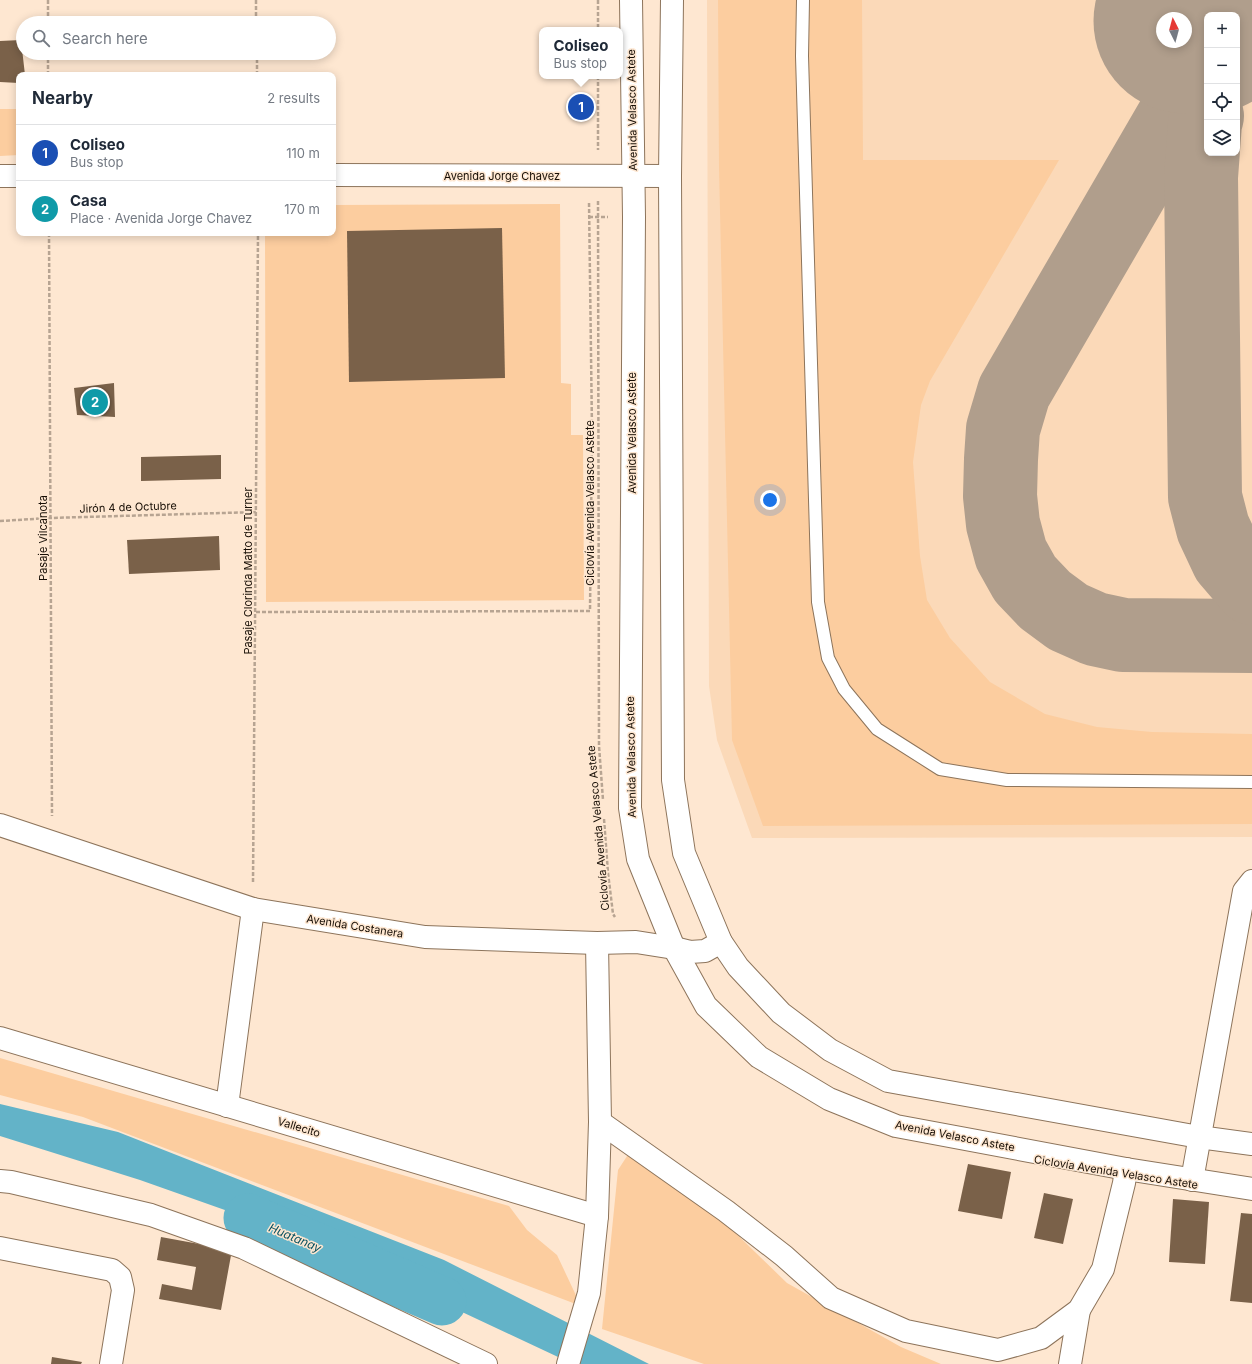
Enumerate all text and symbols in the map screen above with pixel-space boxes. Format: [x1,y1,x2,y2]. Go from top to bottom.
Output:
north arrow [1156,12,1192,48]
map controls [1204,12,1240,156]
button: + [1204,12,1240,48]
search box [16,16,336,60]
icon: search [30,27,52,49]
popup [539,27,623,79]
text: Search here [62,29,148,48]
text: Coliseo [554,36,608,55]
button: − [1204,48,1240,84]
street label: Avenida Velasco Astete [624,49,640,171]
text: Bus stop [554,55,607,71]
button: locate [1204,84,1240,120]
text: Nearby [32,88,93,108]
text: 2 results [267,90,320,106]
pin: 1 [568,92,594,122]
button: layers [1204,120,1240,156]
text: Coliseo [70,135,125,154]
text: 1 [42,145,48,161]
text: 110 m [286,145,320,161]
text: Bus stop [70,154,123,170]
street label: Avenida Jorge Chavez [444,169,560,183]
text: Casa [70,191,107,210]
text: 2 [41,201,49,217]
text: 170 m [284,201,320,217]
text: Place · Avenida Jorge Chavez [70,210,252,226]
street label: Avenida Velasco Astete [625,372,639,494]
pin: 2 [82,387,108,417]
street label: Ciclovía Avenida Velasco Astete [583,420,597,586]
street label: Pasaje Clorinda Matto de Turner [241,487,255,655]
your location [760,490,780,510]
street label: Pasaje Vilcanota [36,495,50,581]
street label: Jirón 4 de Octubre [79,498,177,516]
street label: Avenida Velasco Astete [623,696,639,818]
street label: Ciclovía Avenida Velasco Astete [584,745,612,911]
street label: Avenida Costanera [306,911,404,941]
street label: Vallecito [276,1114,322,1140]
street label: Avenida Velasco Astete [894,1118,1016,1154]
street label: Ciclovía Avenida Velasco Astete [1033,1152,1199,1192]
water label: Huatanay [267,1220,324,1255]

